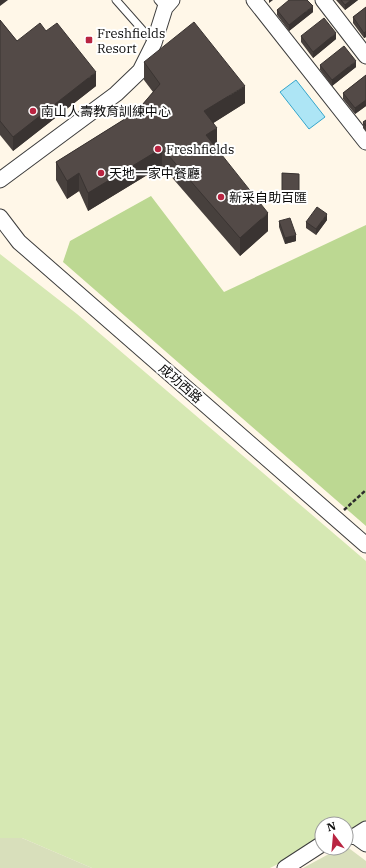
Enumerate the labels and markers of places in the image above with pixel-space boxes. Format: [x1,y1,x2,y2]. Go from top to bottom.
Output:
place label: Freshfields Resort [97,25,165,57]
marker: Freshfields Resort [84,35,94,45]
place label: 南山人壽教育訓練中心 [41,103,171,120]
marker: 南山人壽教育訓練中心 [28,106,38,116]
place label: Freshfields [166,141,234,158]
marker: Freshfields [153,144,163,154]
place label: 天地一家中餐廳 [109,165,200,182]
marker: 天地一家中餐廳 [96,168,106,178]
place label: 新采自助百匯 [229,189,307,206]
marker: 新采自助百匯 [216,192,226,202]

